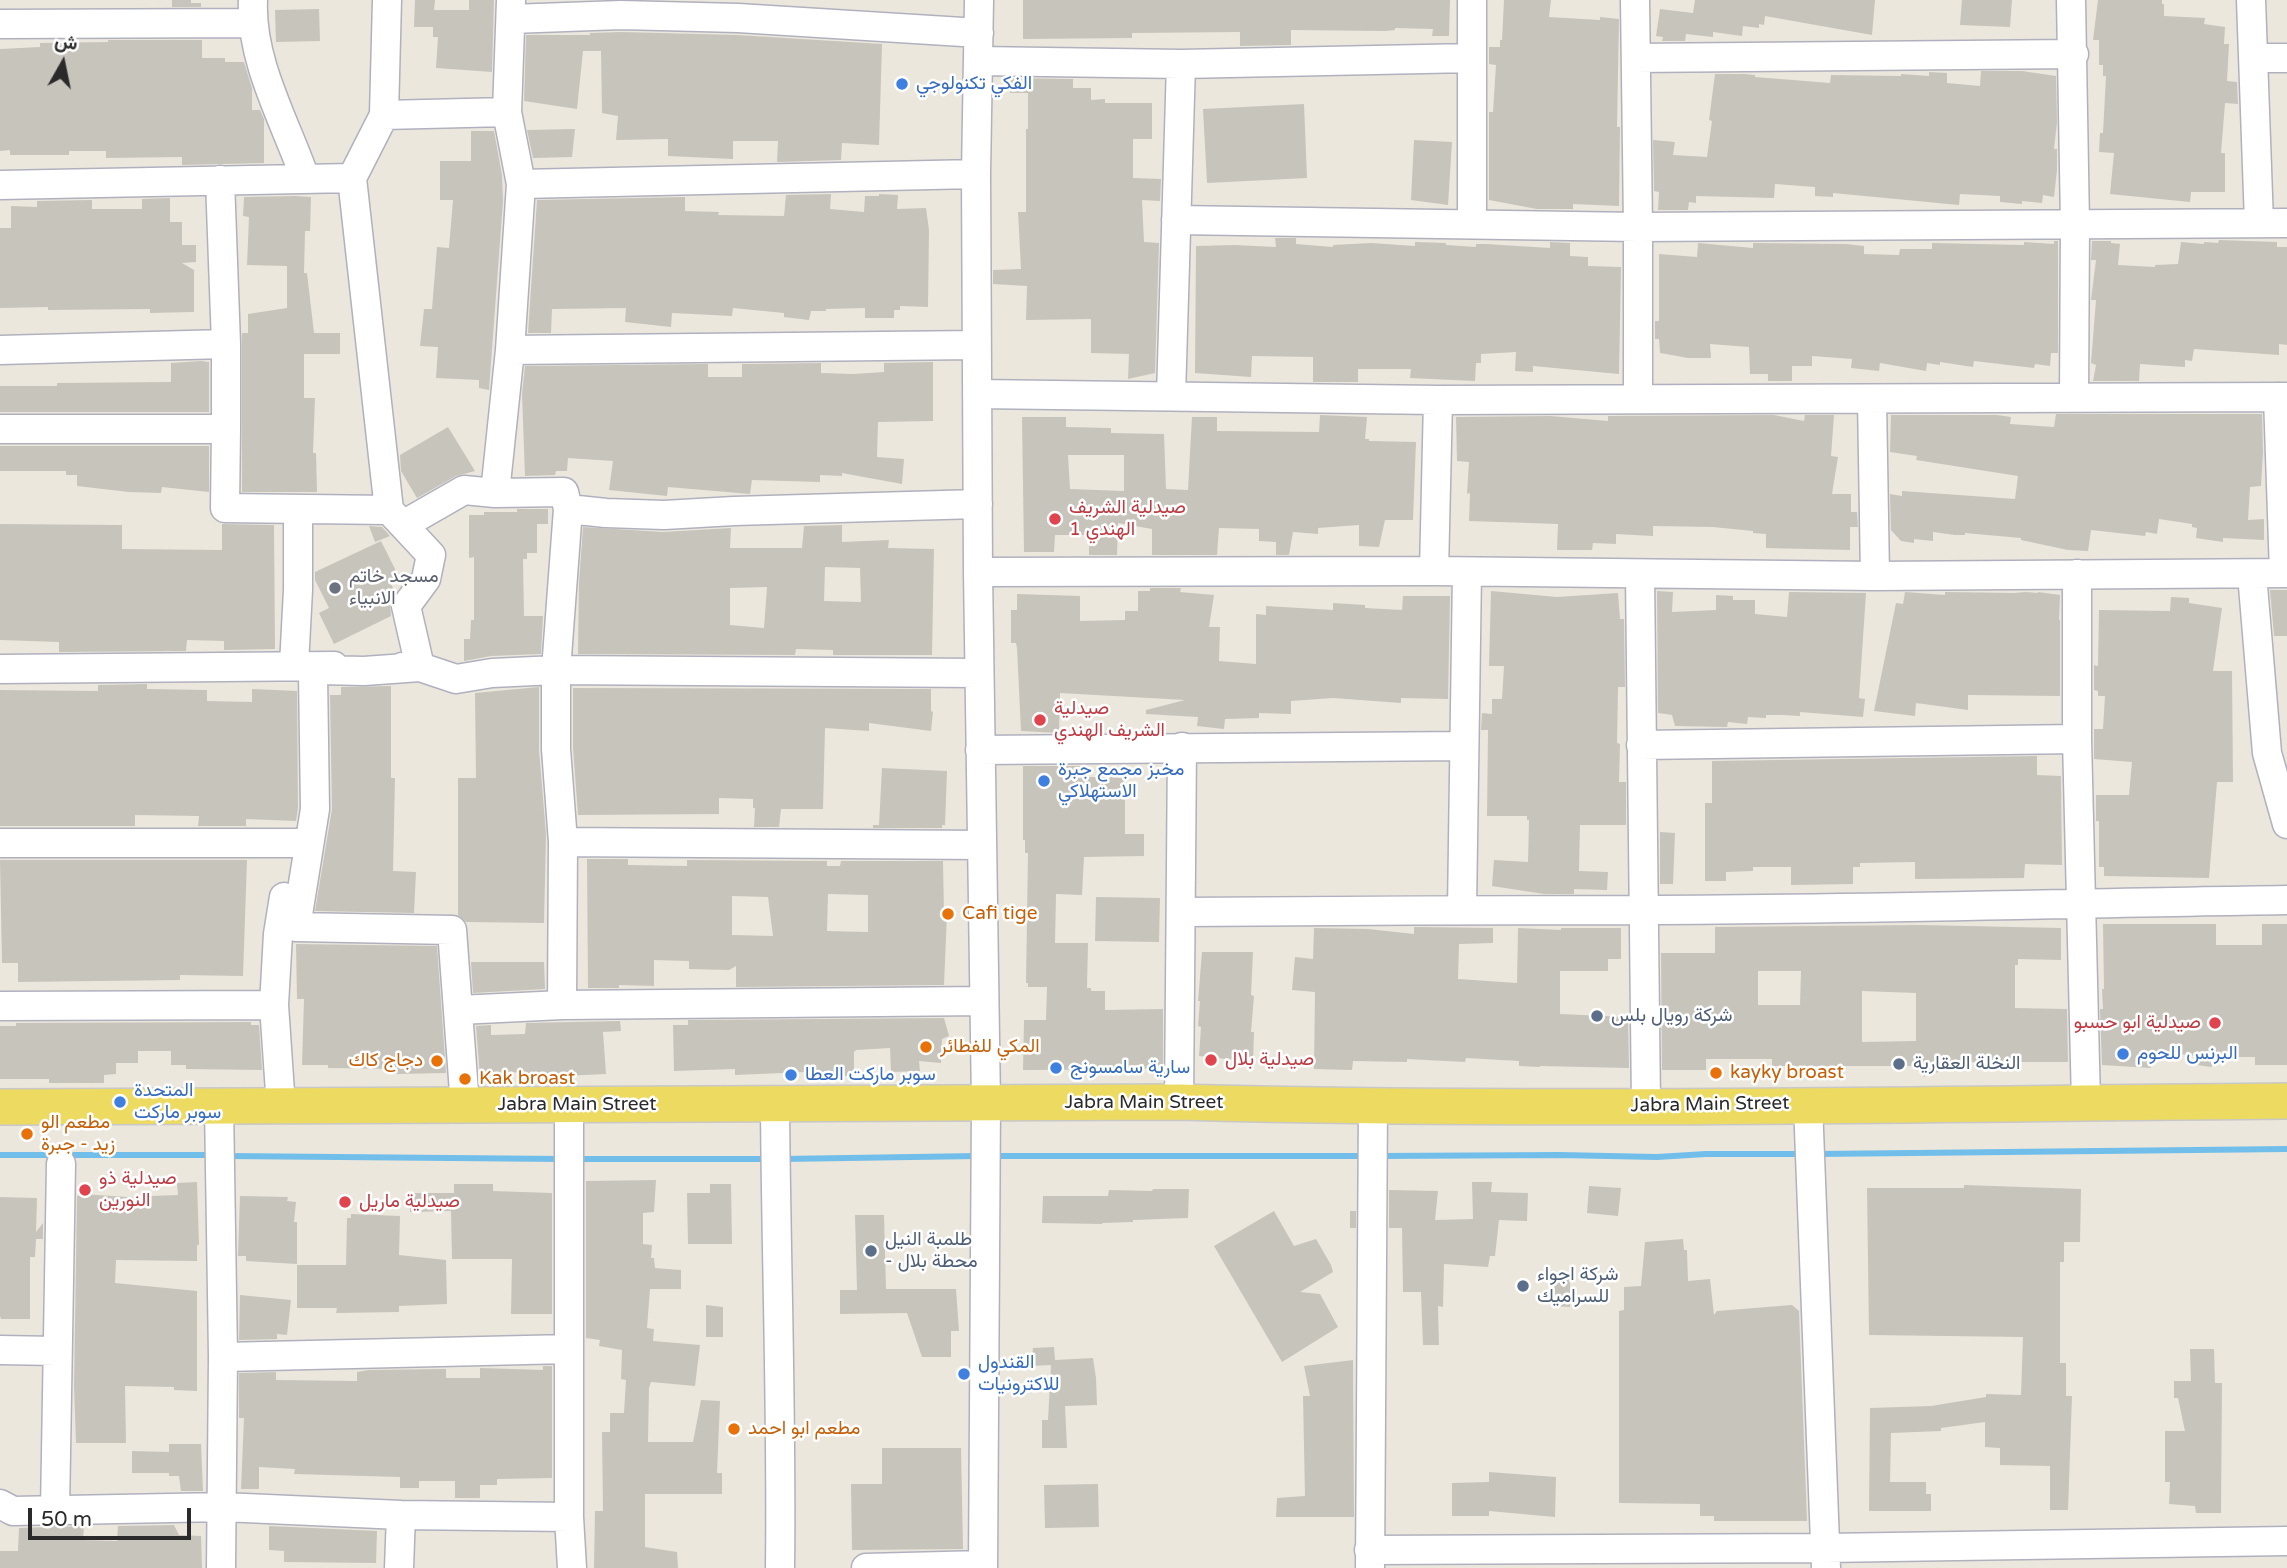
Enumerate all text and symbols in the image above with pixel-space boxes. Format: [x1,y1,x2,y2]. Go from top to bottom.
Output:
north arrow [28,28,98,98]
text: ش [53,30,79,55]
place label: الفكي تكنولوجي [916,73,1032,95]
marker: الفكي تكنولوجي [894,76,910,92]
place label: صيدلية الشريف الهندي 1 [1069,497,1186,541]
marker: صيدلية الشريف الهندي 1 [1047,511,1063,527]
place label: مسجد خاتم الانبياء [349,566,439,610]
marker: مسجد خاتم الانبياء [327,580,343,596]
place label: صيدلية الشريف الهندي [1054,698,1165,742]
marker: صيدلية الشريف الهندي [1032,712,1048,728]
place label: مخبز مجمع جبرة الاستهلاكي [1058,759,1184,803]
marker: مخبز مجمع جبرة الاستهلاكي [1036,773,1052,789]
place label: Cafi tige [962,903,1037,925]
marker: Cafi tige [940,906,956,922]
place label: شركة رويال بلس [1611,1005,1733,1027]
marker: شركة رويال بلس [1589,1008,1605,1024]
place label: صيدلية ابو حسبو [2074,1012,2201,1034]
marker: صيدلية ابو حسبو [2207,1015,2223,1031]
place label: المكي للفطائر [940,1036,1040,1058]
marker: المكي للفطائر [918,1039,934,1055]
place label: البرنس للحوم [2137,1043,2238,1065]
marker: البرنس للحوم [2115,1046,2131,1062]
place label: صيدلية بلال [1225,1049,1314,1071]
place label: دجاج كاك [348,1050,423,1072]
marker: صيدلية بلال [1203,1052,1219,1068]
marker: دجاج كاك [429,1053,445,1069]
place label: النخلة العقارية [1913,1053,2021,1075]
marker: النخلة العقارية [1891,1056,1907,1072]
place label: سارية سامسونج [1070,1057,1190,1079]
marker: سارية سامسونج [1048,1060,1064,1076]
place label: kayky broast [1730,1062,1844,1084]
place label: سوبر ماركت العطا [805,1064,936,1086]
marker: kayky broast [1708,1065,1724,1081]
marker: سوبر ماركت العطا [783,1067,799,1083]
place label: Kak broast [479,1068,575,1090]
marker: Kak broast [457,1071,473,1087]
place label: المتحدة سوبر ماركت [134,1080,221,1124]
street label: Jabra Main Street [1065,1092,1223,1114]
street label: Jabra Main Street [1630,1092,1790,1118]
marker: المتحدة سوبر ماركت [112,1094,128,1110]
street label: Jabra Main Street [498,1094,656,1116]
place label: مطعم الو زيد - جبرة [41,1112,115,1156]
marker: مطعم الو زيد - جبرة [19,1126,35,1142]
place label: صيدلية ذو النورين [99,1168,177,1212]
marker: صيدلية ذو النورين [77,1182,93,1198]
place label: صيدلية ماريل [359,1191,460,1213]
marker: صيدلية ماريل [337,1194,353,1210]
place label: طلمبة النيل - محطة بلال [885,1229,978,1273]
marker: طلمبة النيل - محطة بلال [863,1243,879,1259]
place label: شركة اجواء للسراميك [1537,1264,1618,1308]
marker: شركة اجواء للسراميك [1515,1278,1531,1294]
place label: القندول للاكترونيات [978,1352,1060,1396]
marker: القندول للاكترونيات [956,1366,972,1382]
place label: مطعم ابو احمد [748,1418,860,1440]
marker: مطعم ابو احمد [726,1421,742,1437]
scale bar [32,1494,194,1538]
text: 50 m [41,1507,92,1532]

